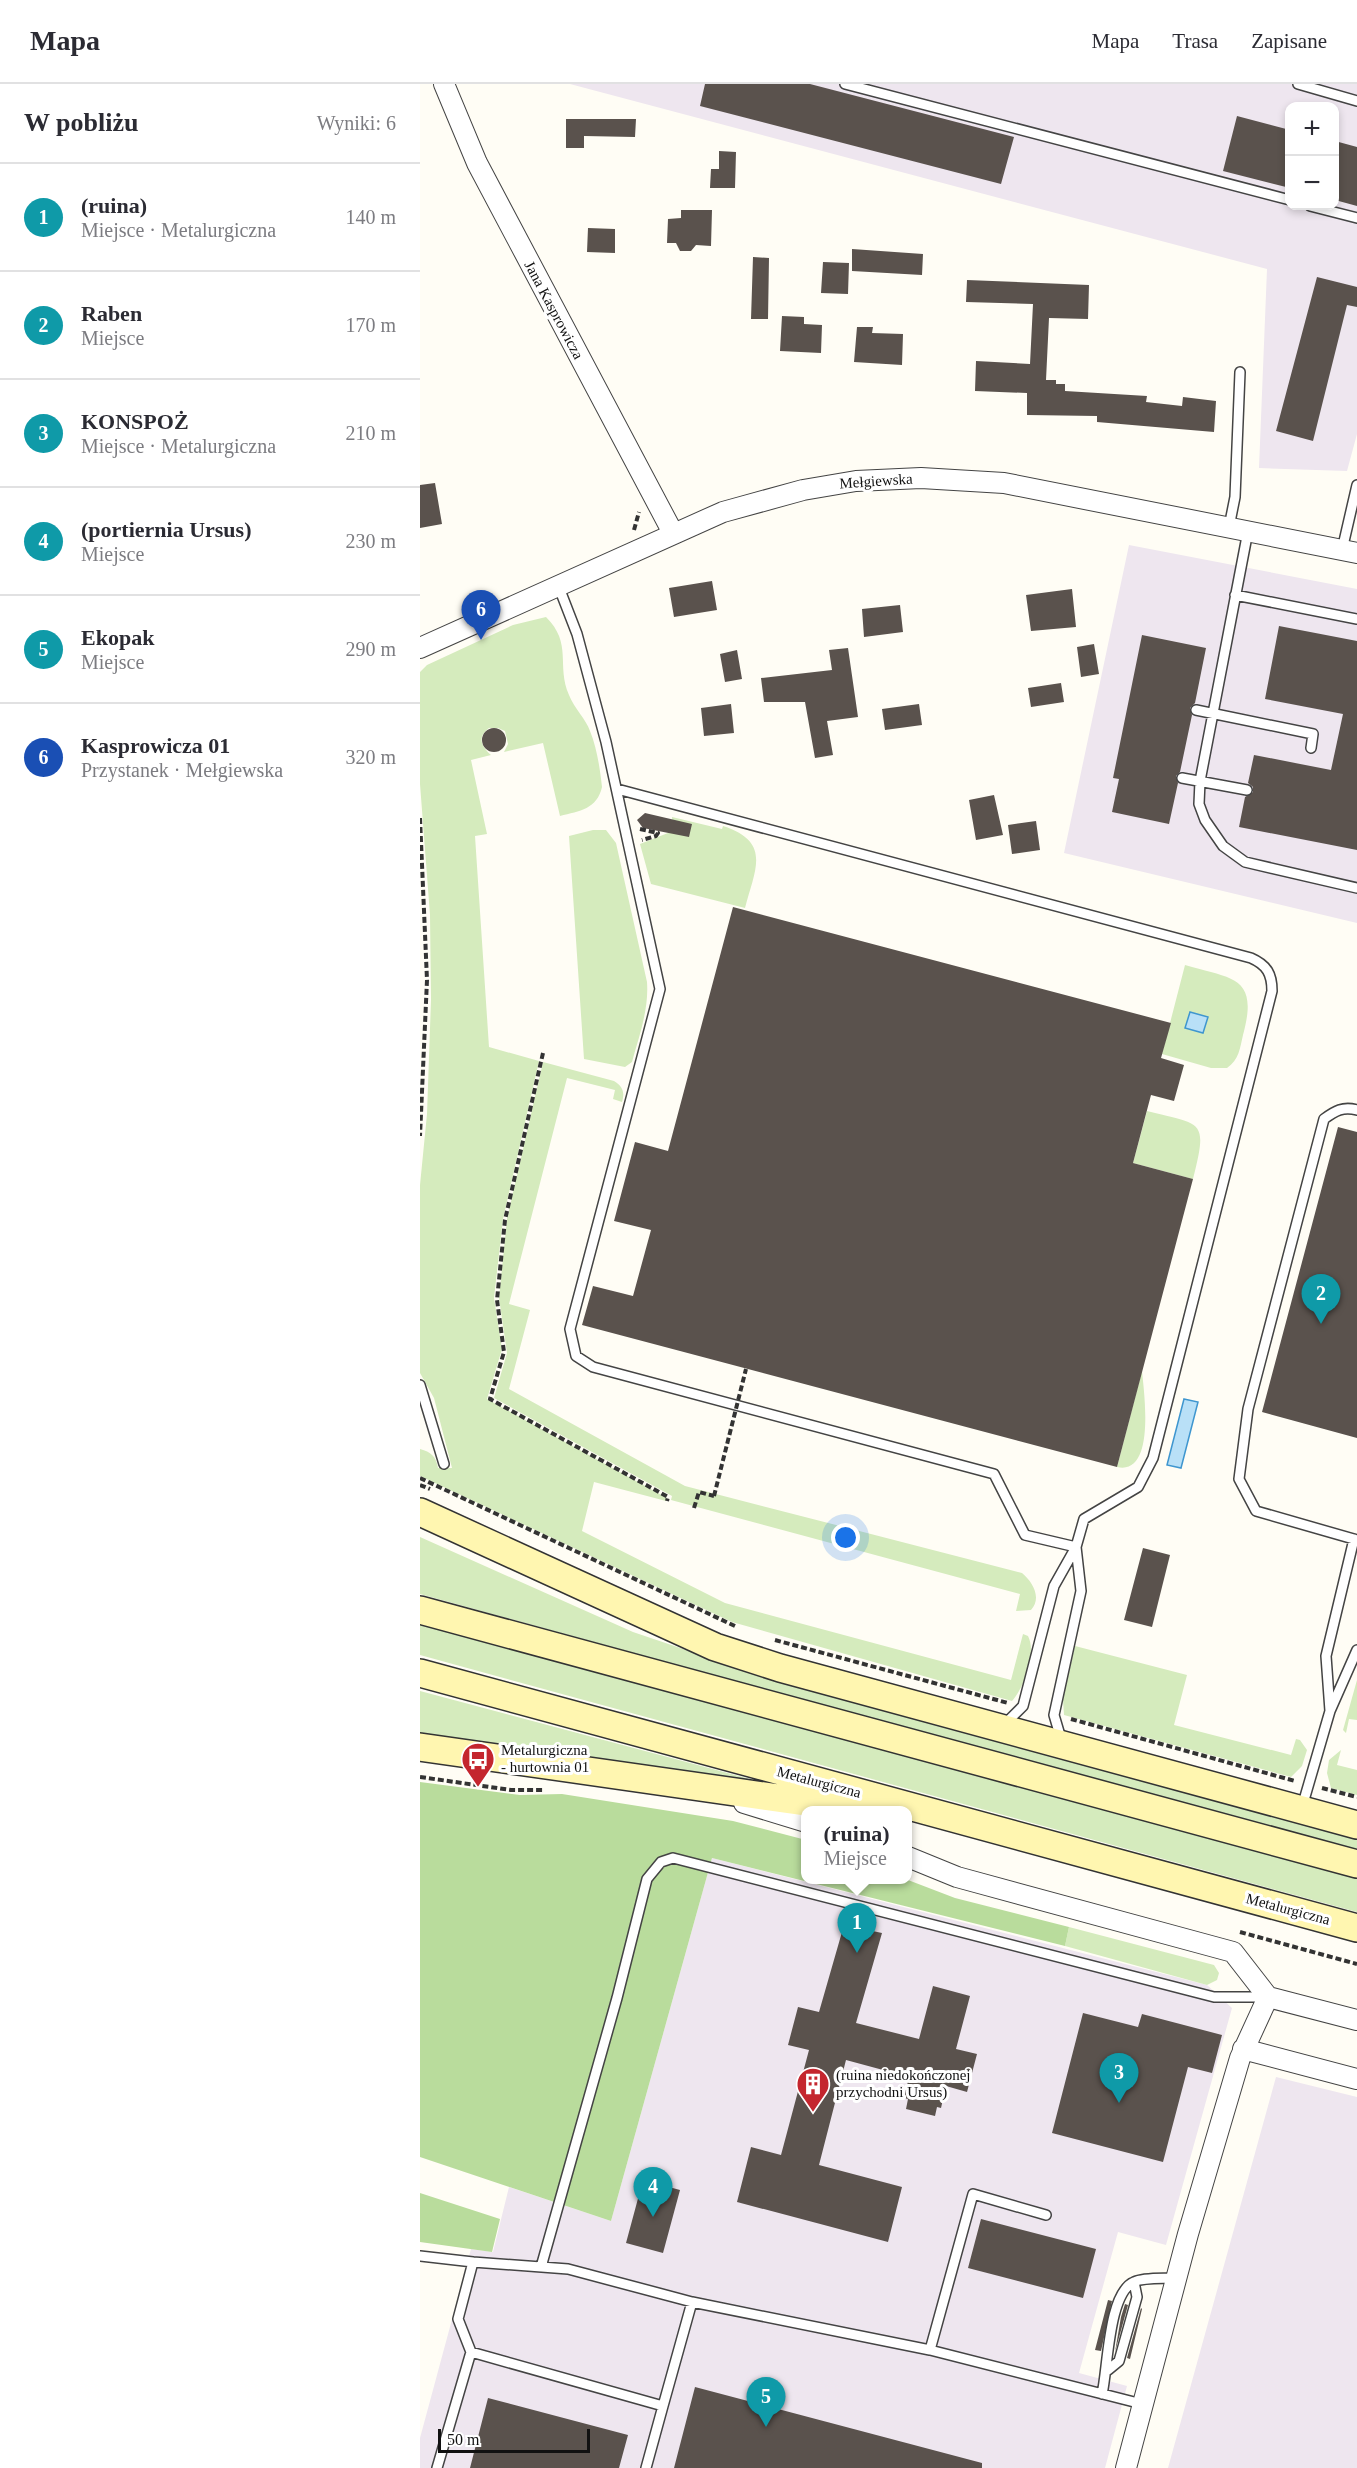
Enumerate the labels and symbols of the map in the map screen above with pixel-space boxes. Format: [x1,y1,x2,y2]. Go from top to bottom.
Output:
street label: Jana Kasprowicza [521,258,587,362]
street label: Mełgiewska [839,470,913,492]
pin: 6 [462,590,500,640]
pin: 2 [1302,1274,1340,1324]
your location [831,1523,860,1552]
bus stop icon: Metalurgiczna - hurtownia 01 [460,1741,496,1788]
place label: Metalurgiczna - hurtownia 01 [501,1742,589,1775]
street label: Metalurgiczna [775,1763,863,1801]
street label: Metalurgiczna [1244,1890,1332,1928]
pin: 1 [838,1904,876,1953]
pin: 3 [1100,2054,1138,2103]
building icon: (ruina niedokończonej przychodni Ursus) [795,2066,831,2113]
place label: (ruina niedokończonej przychodni Ursus) [836,2067,971,2101]
pin: 4 [634,2168,672,2217]
pin: 5 [746,2378,786,2427]
scale bar [438,2426,590,2454]

